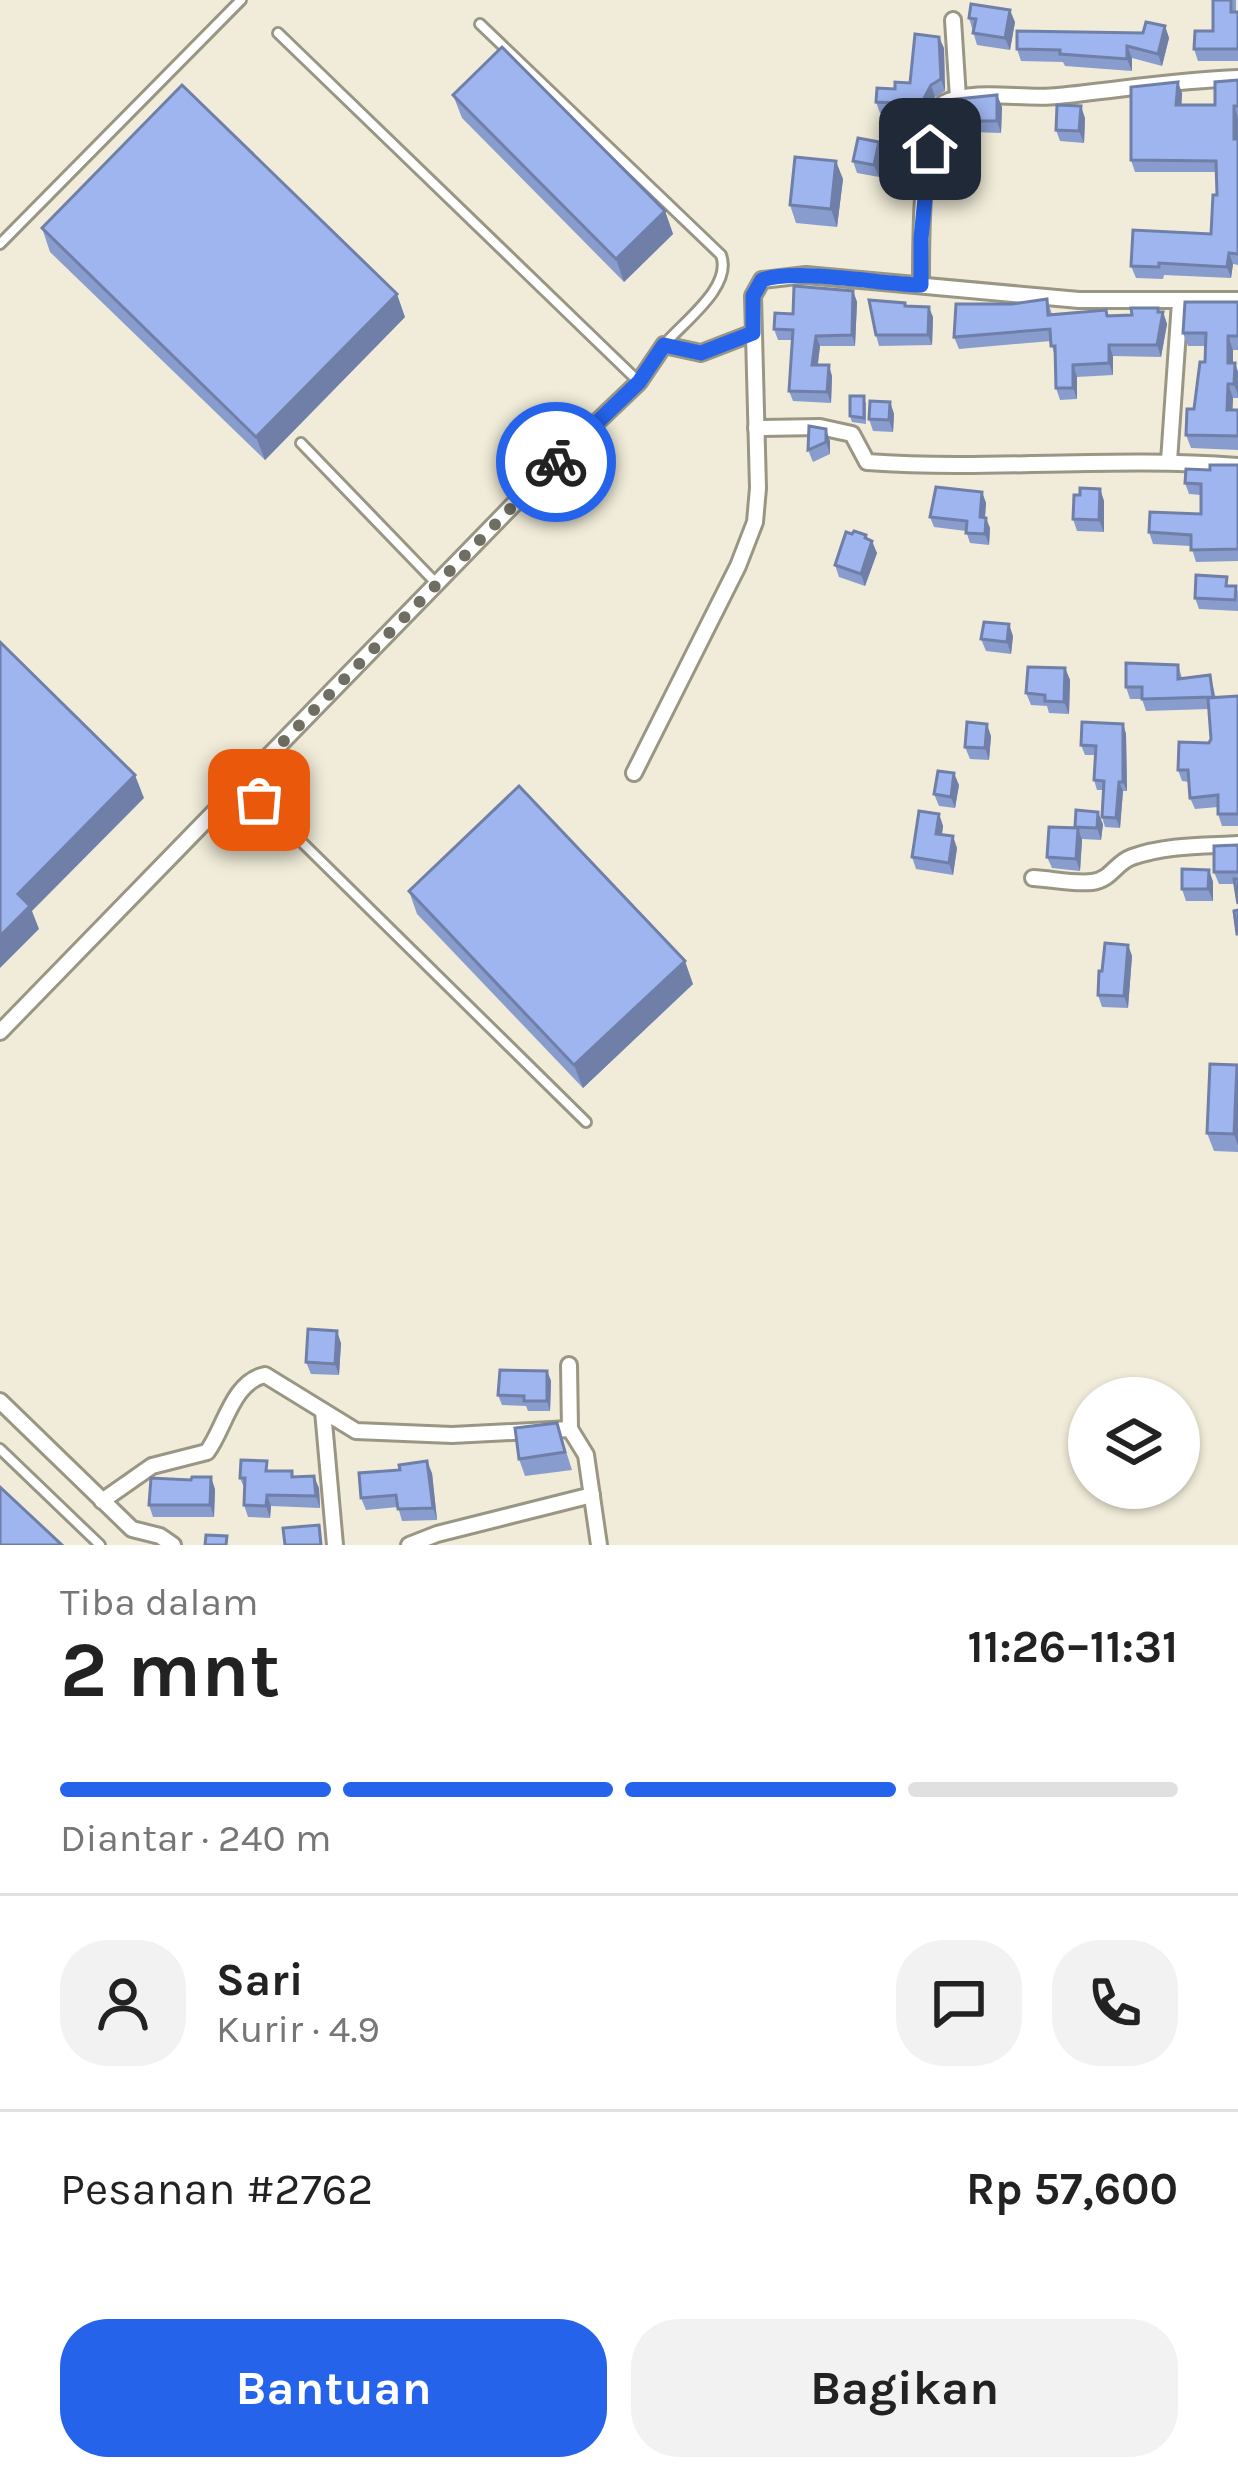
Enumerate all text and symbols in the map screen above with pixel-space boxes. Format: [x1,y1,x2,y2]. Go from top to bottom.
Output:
pin [879,98,981,200]
icon: home [897,116,963,182]
courier [496,402,616,522]
icon: bike [523,429,589,495]
pin [208,749,310,851]
icon: bag [226,767,292,833]
map controls [1068,1377,1200,1509]
button: layers [1068,1377,1200,1509]
text: Tiba dalam [60,1579,258,1625]
text: 11:26–11:31 [967,1621,1178,1673]
text: 2 mnt [60,1624,280,1716]
text: Diantar · 240 m [60,1815,331,1861]
button: person [60,1940,186,2066]
button: chat [896,1940,1022,2066]
button: phone [1052,1940,1178,2066]
text: Sari [216,1954,303,2006]
text: Kurir · 4.9 [216,2006,380,2052]
text: Pesanan #2762 [60,2163,373,2215]
text: Rp 57,600 [966,2163,1178,2215]
button: Bantuan [60,2319,607,2457]
button: Bagikan [631,2319,1178,2457]

